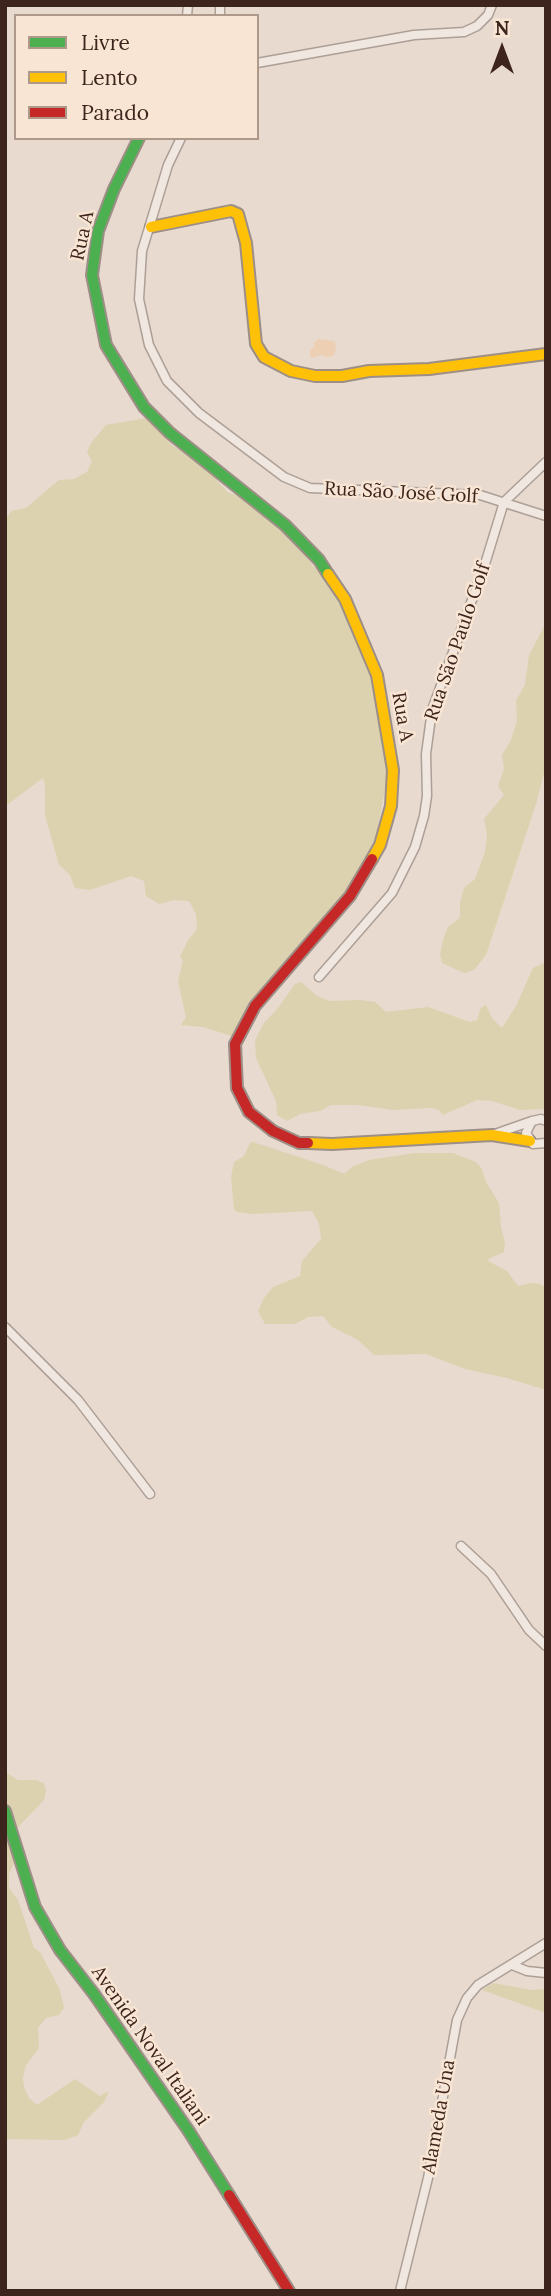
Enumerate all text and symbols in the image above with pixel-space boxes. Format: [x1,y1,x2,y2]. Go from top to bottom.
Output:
legend [14,14,259,140]
north arrow [467,14,537,84]
text: N [495,16,509,40]
text: Livre [81,29,130,56]
text: Lento [81,64,138,91]
text: Parado [81,99,149,126]
street label: Rua A [67,209,99,263]
street label: Rua São José Golf [323,478,479,508]
street label: Rua São Paulo Golf [420,560,496,724]
street label: Rua A [386,690,418,744]
street label: Avenida Noval Italiani [86,1962,214,2130]
street label: Alameda Una [418,2058,460,2176]

